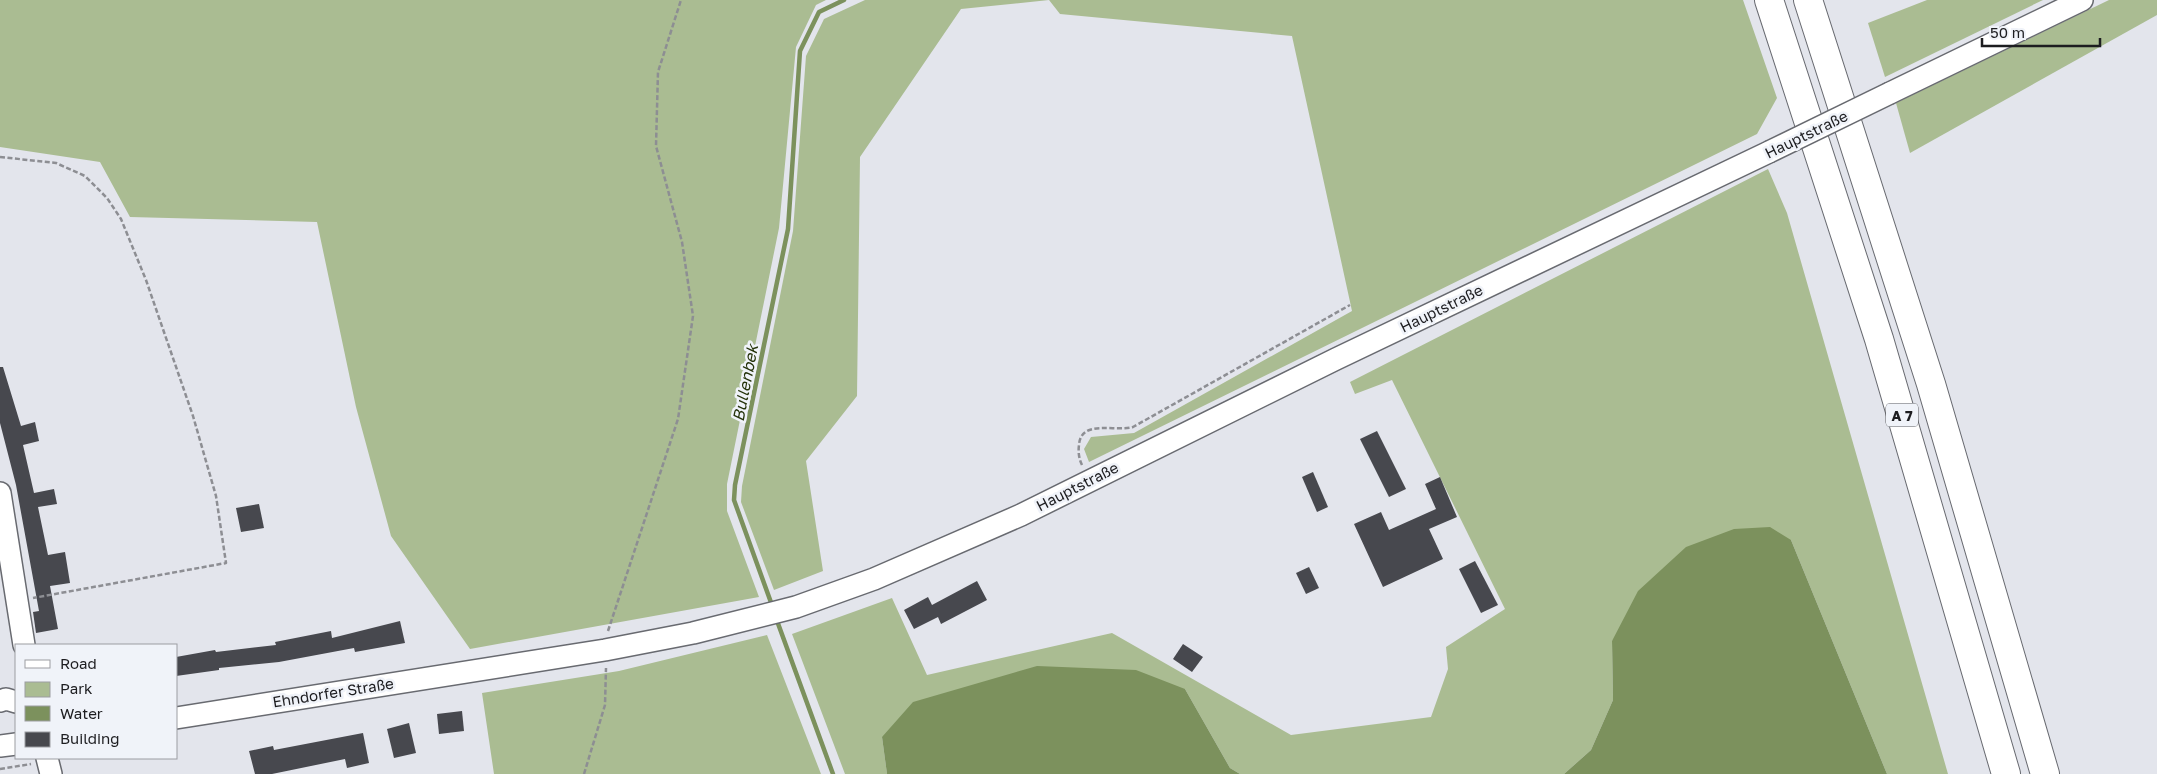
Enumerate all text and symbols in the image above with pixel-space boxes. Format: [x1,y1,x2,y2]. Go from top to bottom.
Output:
scale bar [1982,15,2100,47]
text: 50 m [1990,23,2025,41]
street label: Hauptstraße [1762,106,1851,162]
street label: Hauptstraße [1397,280,1486,336]
water label: Bullenbek [728,341,763,423]
road number: A 7 [1886,404,1918,426]
street label: Hauptstraße [1033,457,1121,514]
legend [15,644,178,759]
text: Road [60,654,97,672]
street label: Ehndorfer Straße [271,673,395,710]
text: Park [60,679,93,697]
text: Water [60,704,103,722]
text: Building [60,729,120,747]

